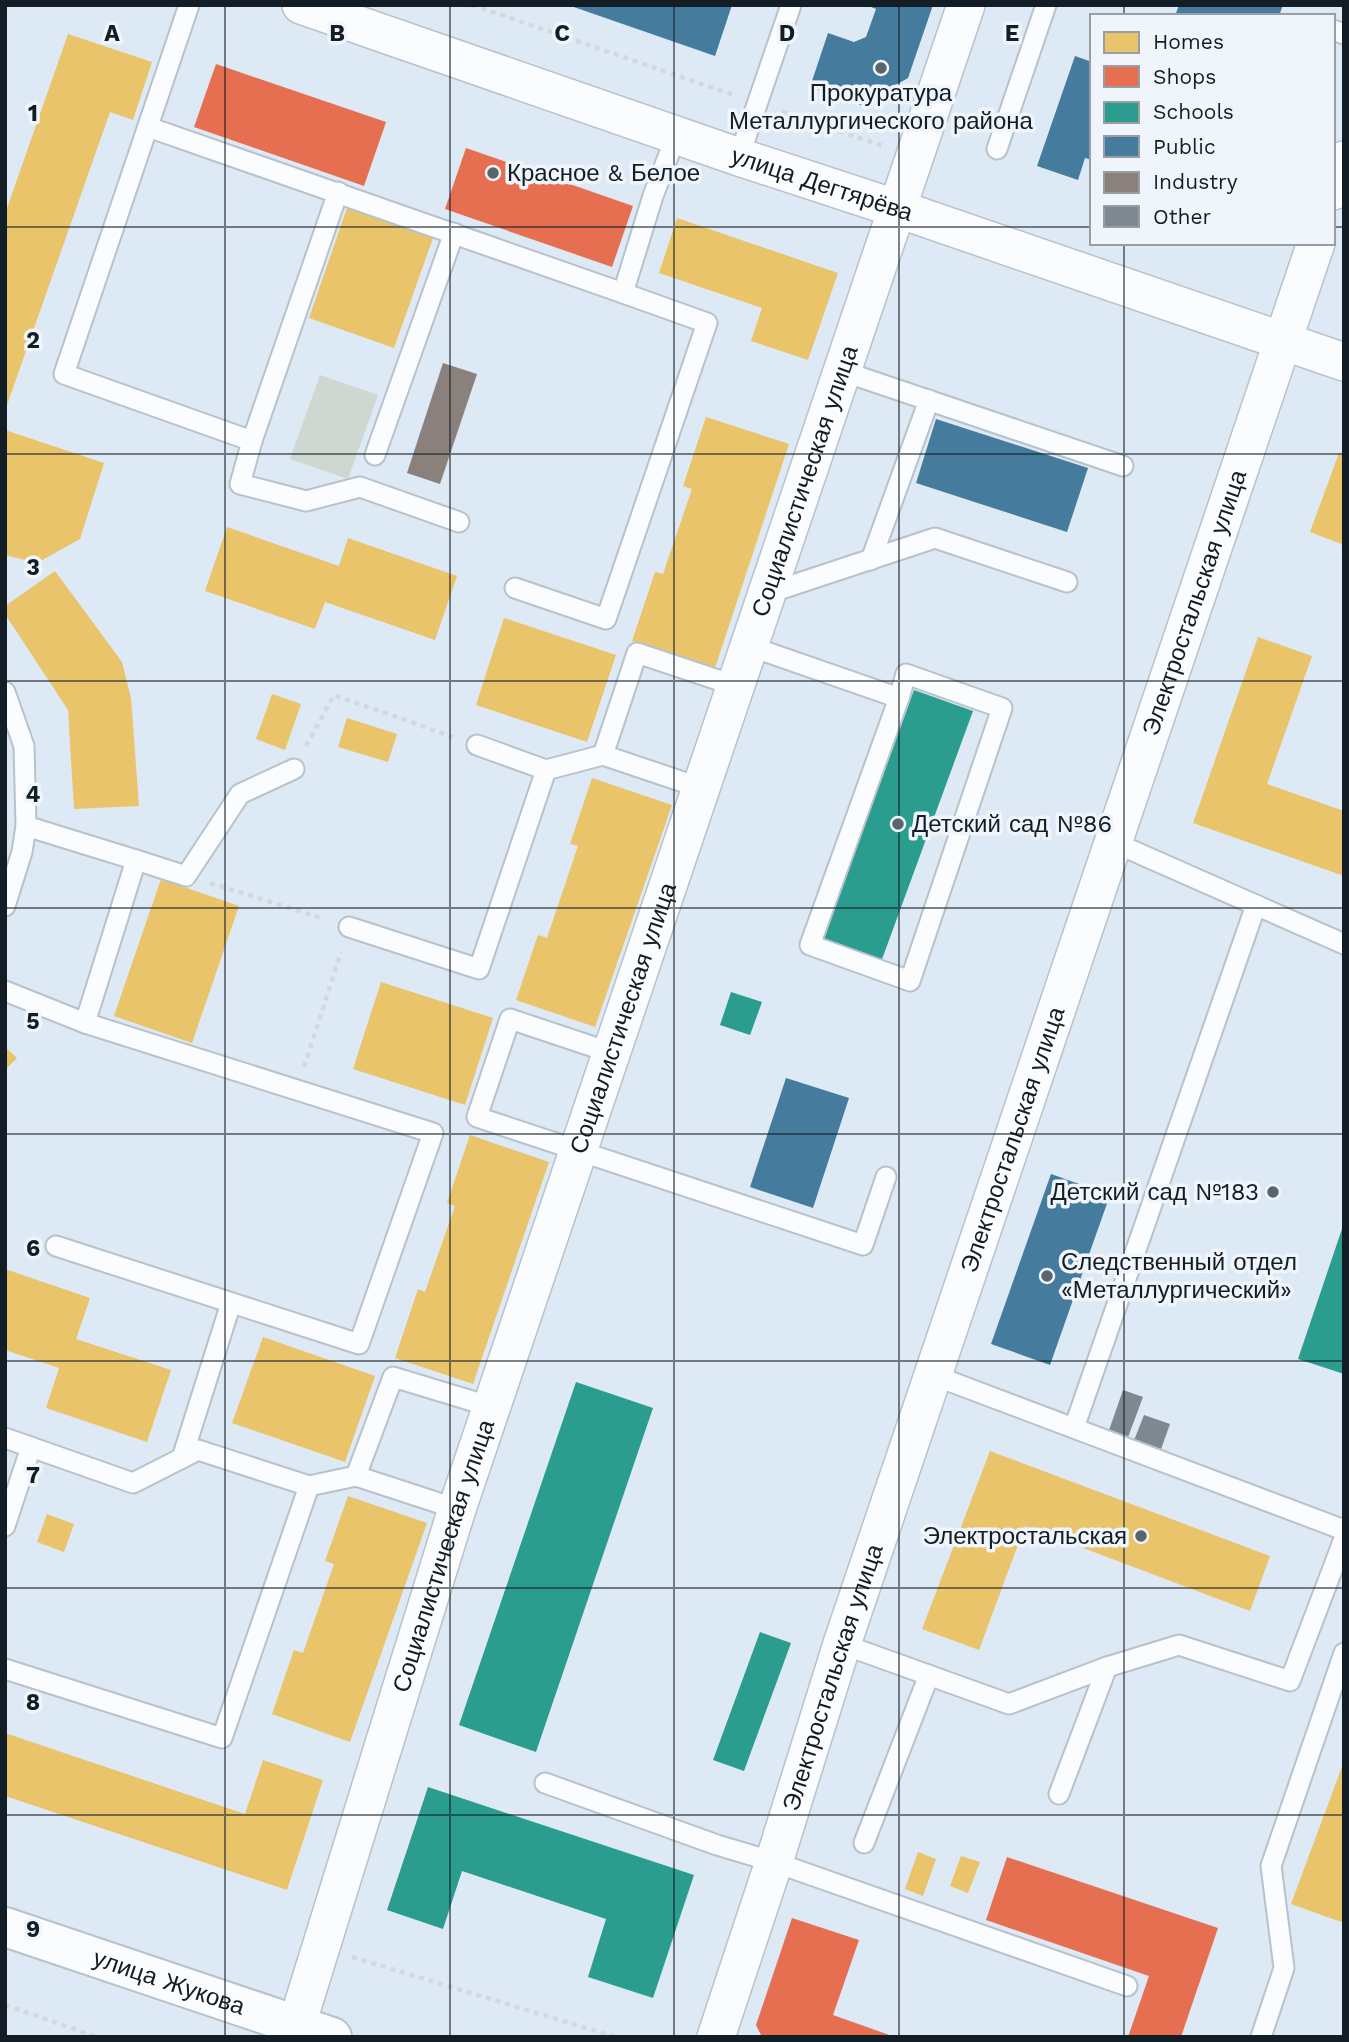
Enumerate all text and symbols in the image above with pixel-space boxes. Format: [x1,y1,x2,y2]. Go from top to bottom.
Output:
legend [1090,14,1335,245]
text: A [104,20,120,47]
text: B [329,20,345,47]
text: C [554,20,570,47]
text: D [779,20,795,47]
text: E [1005,20,1019,47]
text: Homes [1153,29,1224,54]
marker: Прокуратура Металлургического района [873,60,889,76]
text: Shops [1153,64,1216,89]
place label: Прокуратура Металлургического района [729,79,1034,135]
text: Schools [1153,99,1234,124]
text: 1 [28,100,38,127]
text: Public [1153,134,1216,159]
street label: улица Дегтярёва [728,141,917,227]
place label: Красное & Белое [507,159,700,187]
marker: Красное & Белое [485,165,501,181]
text: Industry [1153,169,1238,194]
text: Other [1153,204,1212,229]
text: 2 [26,327,40,354]
street label: Социалистическая улица [746,341,864,620]
street label: Электростальская улица [1136,466,1252,739]
text: 3 [26,554,40,581]
text: 4 [26,781,41,808]
place label: Детский сад №86 [912,810,1112,838]
marker: Детский сад №86 [890,816,906,832]
street label: Социалистическая улица [564,878,682,1157]
street label: Электростальская улица [955,1003,1071,1276]
text: 5 [26,1008,40,1035]
place label: Детский сад №183 [1051,1178,1259,1206]
marker: Детский сад №183 [1265,1184,1281,1200]
text: 6 [26,1235,40,1262]
place label: Следственный отдел «Металлургический» [1061,1248,1297,1304]
marker: Следственный отдел «Металлургический» [1039,1268,1055,1284]
street label: Социалистическая улица [387,1415,500,1696]
text: 7 [26,1462,40,1489]
place label: Электростальская [923,1522,1127,1550]
marker: Электростальская [1133,1528,1149,1544]
street label: Электростальская улица [777,1540,889,1814]
text: 8 [26,1689,40,1716]
text: 9 [26,1916,40,1943]
street label: улица Жукова [90,1944,249,2021]

